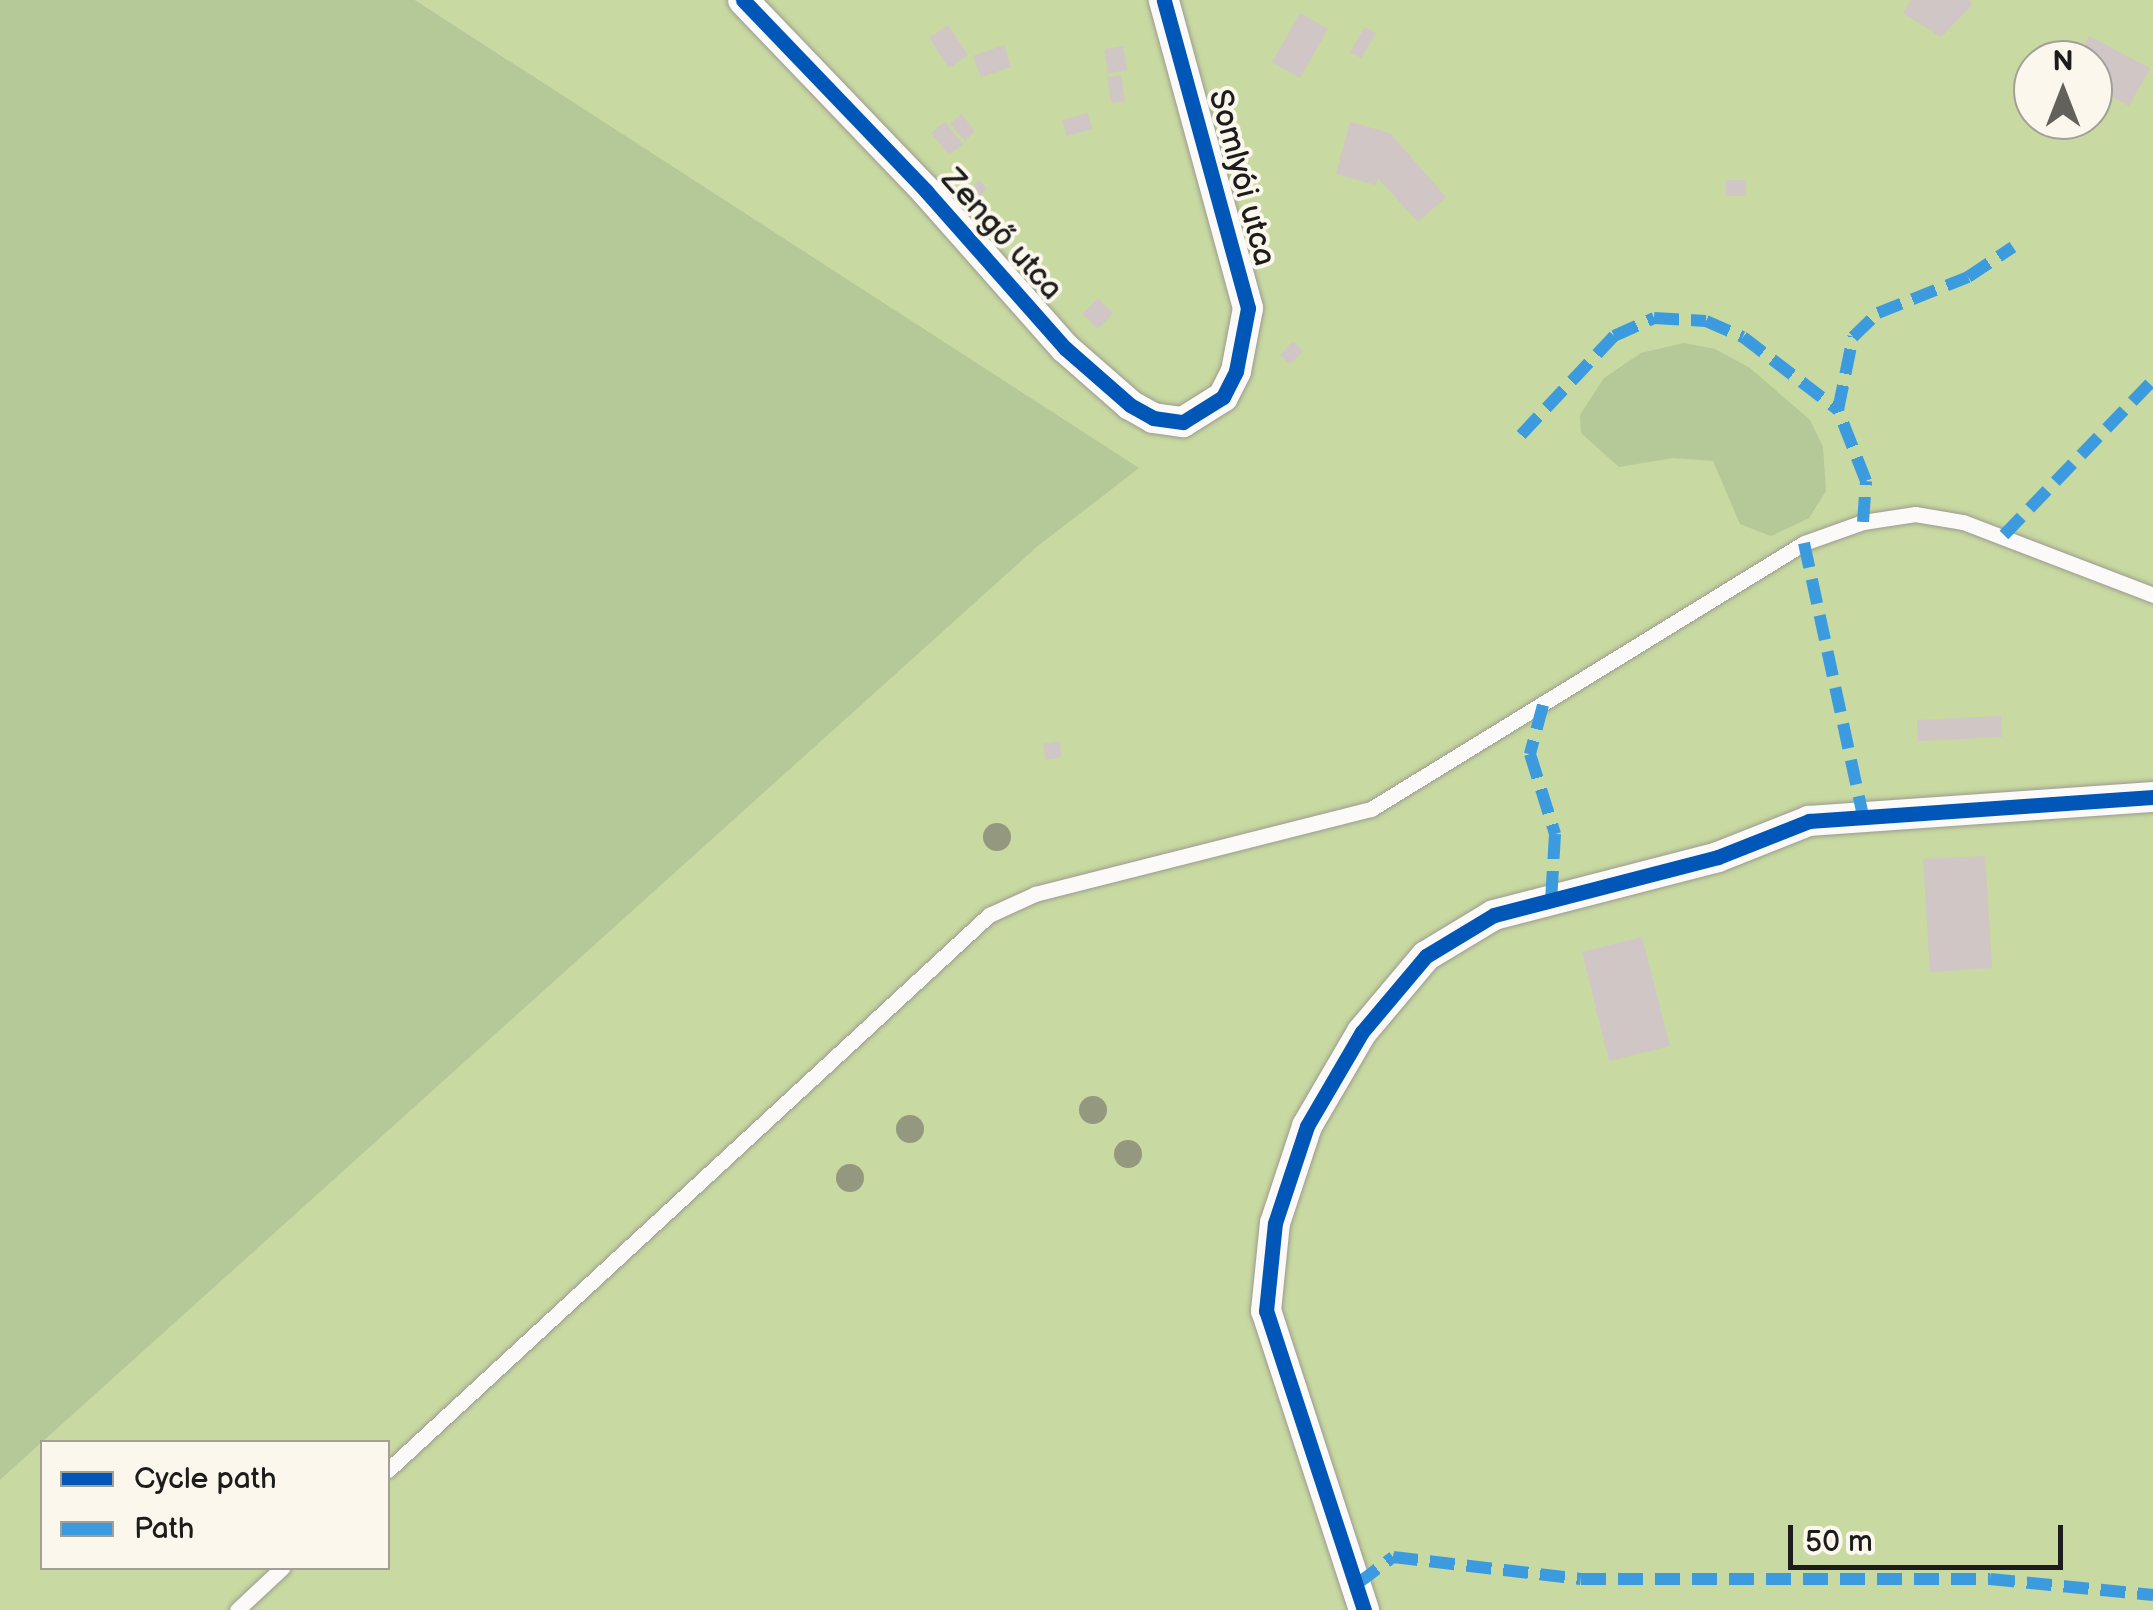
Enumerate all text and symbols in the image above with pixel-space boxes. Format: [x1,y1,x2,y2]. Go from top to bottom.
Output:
north arrow [2013,40,2113,140]
text: N [2052,45,2074,78]
street label: Somlyói utca [1199,86,1283,270]
street label: Zengő utca [932,161,1070,309]
legend [40,1440,390,1570]
text: Cycle path [134,1461,277,1497]
scale bar [1793,1505,2068,1567]
text: Path [134,1511,194,1547]
text: 50 m [1805,1524,1873,1560]

